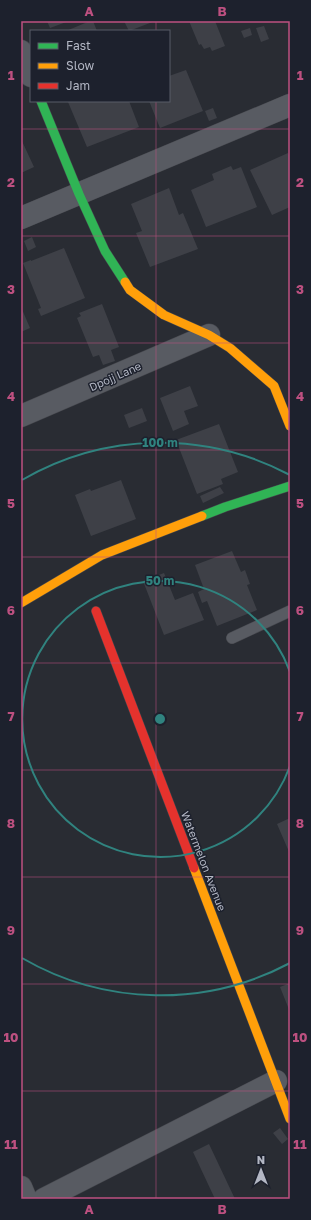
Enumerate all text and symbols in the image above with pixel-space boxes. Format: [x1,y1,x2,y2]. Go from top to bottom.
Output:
text: A [84,3,94,19]
text: B [217,3,227,19]
legend [30,30,170,102]
text: Fast [66,38,91,53]
text: Slow [66,58,94,73]
text: 1 [8,67,15,83]
text: 1 [297,67,304,83]
text: Jam [66,78,90,93]
text: 2 [7,174,15,190]
text: 2 [296,174,304,190]
text: 3 [7,281,15,297]
text: 3 [296,281,304,297]
street label: Dpojj Lane [87,359,143,393]
text: 4 [7,388,15,404]
text: 4 [296,388,304,404]
text: 100 m [142,435,178,450]
text: 5 [7,495,15,511]
text: 5 [296,495,304,511]
text: 50 m [146,573,174,588]
text: 6 [7,602,15,618]
text: 6 [296,602,304,618]
text: 7 [7,708,15,724]
text: 7 [296,708,304,724]
centre of rings [153,712,167,726]
street label: Watermelon Avenue [179,809,229,913]
text: 8 [7,815,15,831]
text: 8 [296,815,304,831]
text: 9 [7,922,15,938]
text: 9 [296,922,304,938]
text: 10 [3,1029,19,1045]
text: 10 [292,1029,308,1045]
text: 11 [4,1136,18,1152]
text: 11 [293,1136,307,1152]
north arrow [241,1150,281,1190]
text: N [257,1153,265,1166]
text: A [84,1201,94,1217]
text: B [217,1201,227,1217]

